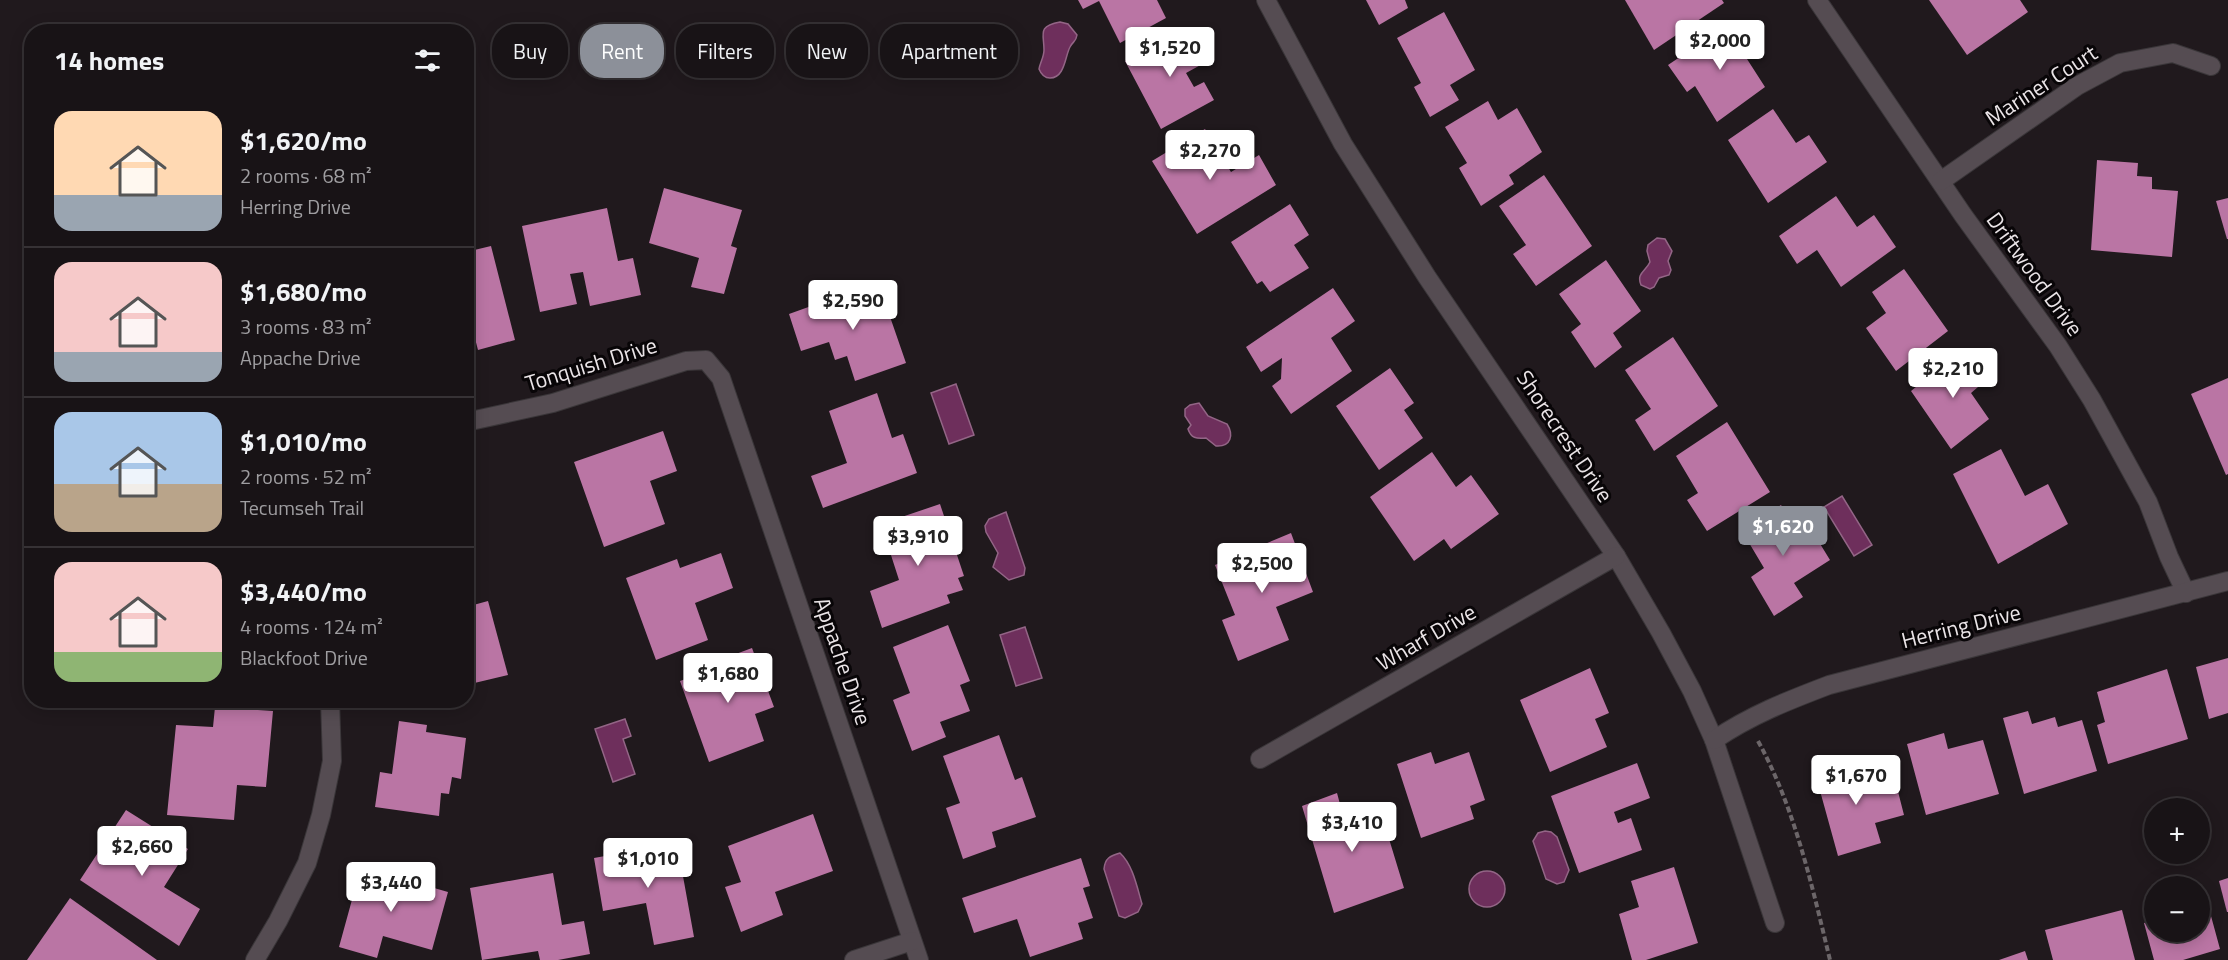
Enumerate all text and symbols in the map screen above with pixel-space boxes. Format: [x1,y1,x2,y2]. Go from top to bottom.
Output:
pin: $2,000 [1671,20,1769,71]
chip: Buy [492,24,568,78]
chip: Rent [580,24,664,78]
chip: Filters [676,24,774,78]
chip: New [786,24,868,78]
chip: Apartment [880,24,1018,78]
text: $2,000 [1689,24,1751,55]
pin: $1,520 [1121,27,1219,78]
text: $1,520 [1139,31,1201,62]
street label: Mariner Court [1978,36,2104,134]
text: 14 homes [54,41,164,80]
icon: filters [411,44,444,77]
text: $1,620/mo [240,121,367,160]
pin: $2,270 [1161,130,1259,181]
text: $2,270 [1179,134,1241,165]
icon: home [102,135,174,207]
text: 2 rooms · 68 m² [240,160,372,191]
text: Herring Drive [240,191,351,222]
street label: Driftwood Drive [1978,205,2092,343]
text: $1,680/mo [240,272,367,311]
pin: $2,590 [804,280,902,331]
text: $2,590 [822,284,884,315]
icon: home [102,286,174,358]
text: 3 rooms · 83 m² [240,311,372,342]
street label: Tonquish Drive [521,328,661,400]
text: Appache Drive [240,342,361,373]
pin: $2,210 [1904,348,2002,399]
text: $2,210 [1922,352,1984,383]
street label: Shorecrest Drive [1508,363,1622,509]
text: $1,010/mo [240,422,367,461]
icon: home [102,436,174,508]
text: 2 rooms · 52 m² [240,461,372,492]
text: Tecumseh Trail [240,492,364,523]
pin: $1,620 [1734,506,1832,557]
text: $1,620 [1752,510,1814,541]
pin: $3,910 [869,516,967,567]
text: $3,910 [887,520,949,551]
pin: $2,500 [1213,543,1311,594]
text: $2,500 [1231,547,1293,578]
text: $3,440/mo [240,572,367,611]
icon: home [102,586,174,658]
street label: Appache Drive [805,593,881,729]
street label: Wharf Drive [1370,595,1482,679]
street label: Herring Drive [1898,595,2024,657]
text: 4 rooms · 124 m² [240,611,383,642]
text: Blackfoot Drive [240,642,368,673]
pin: $1,680 [679,653,777,704]
text: $1,680 [697,657,759,688]
pin: $1,670 [1807,755,1905,806]
text: $1,670 [1825,759,1887,790]
map controls [2144,798,2210,942]
button: + [2144,798,2210,864]
pin: $3,410 [1303,802,1401,853]
text: $3,410 [1321,806,1383,837]
pin: $2,660 [93,826,191,877]
text: $2,660 [111,830,173,861]
pin: $1,010 [599,838,697,889]
text: $1,010 [617,842,679,873]
pin: $3,440 [342,862,440,913]
text: $3,440 [360,866,422,897]
button: − [2144,876,2210,942]

